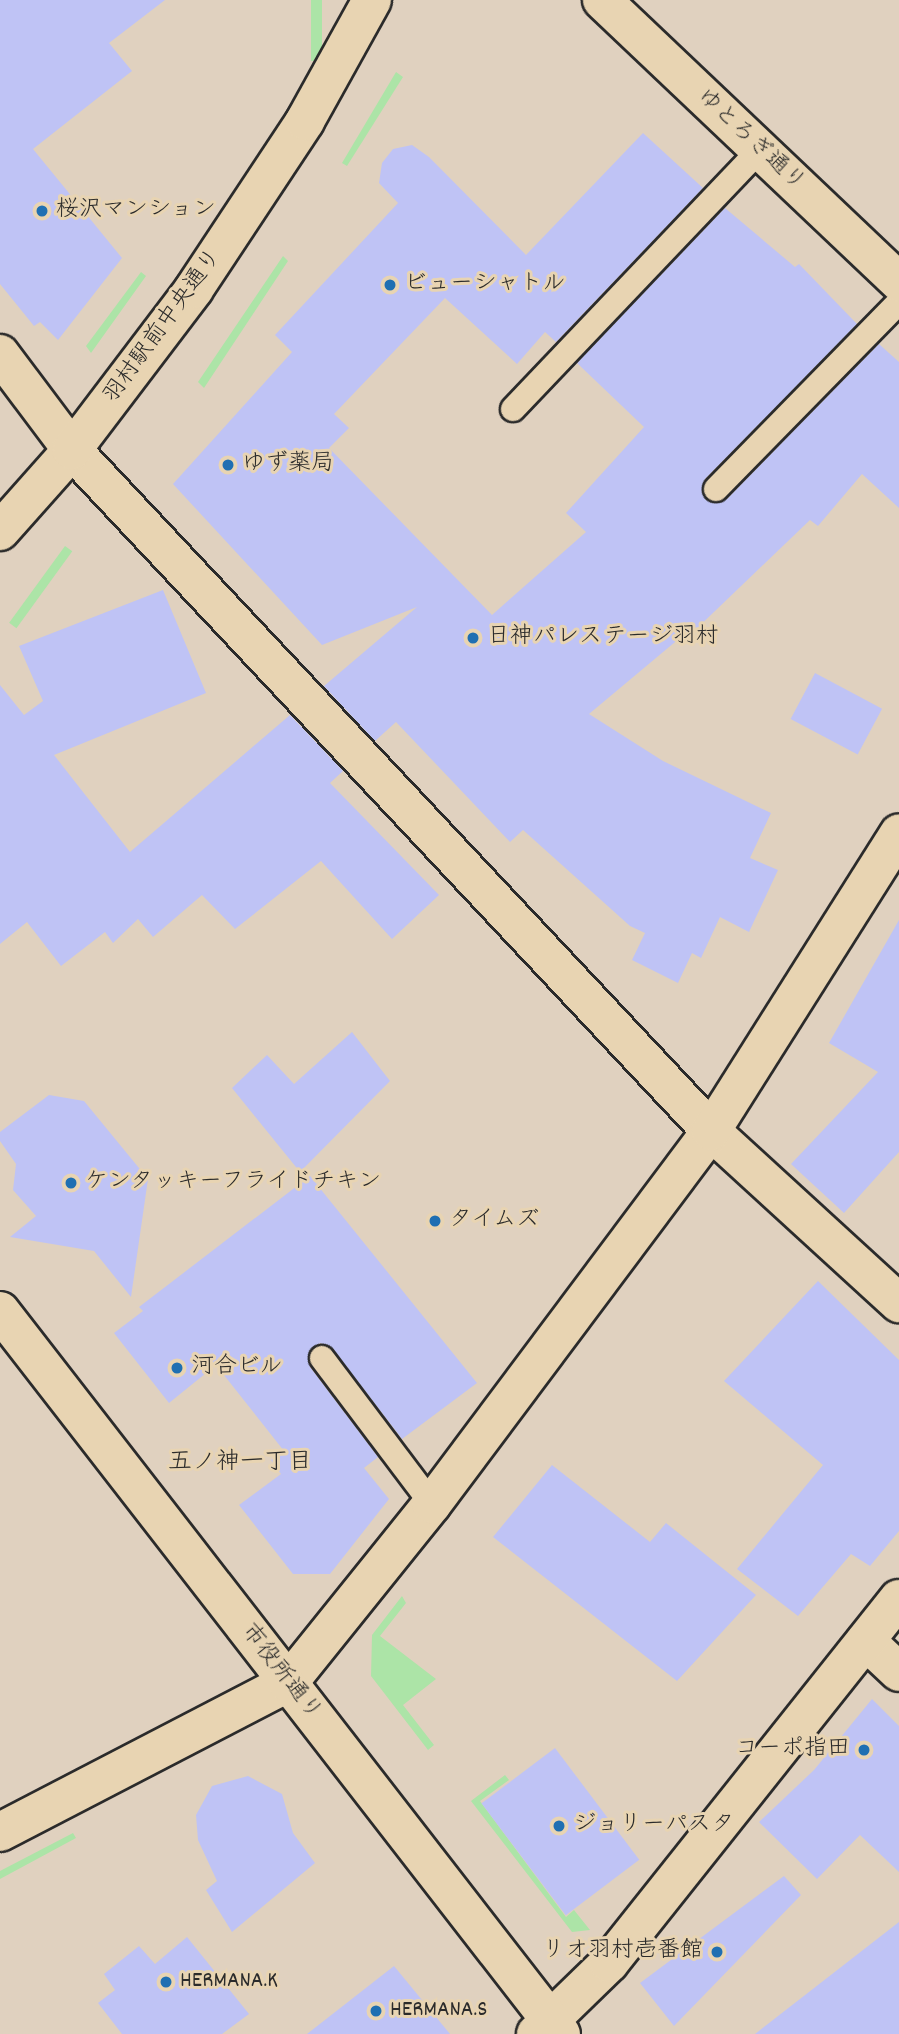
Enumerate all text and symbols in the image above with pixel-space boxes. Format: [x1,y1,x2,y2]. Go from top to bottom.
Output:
street label: ゆとろぎ通り [690,84,810,198]
place label: 桜沢マンション [56,197,217,225]
marker: 桜沢マンション [34,203,50,219]
street label: 羽村駅前中央通り [99,244,229,410]
place label: ビューシャトル [404,271,565,299]
marker: ビューシャトル [382,277,398,293]
place label: ゆず薬局 [242,451,334,479]
marker: ゆず薬局 [220,457,236,473]
place label: 日神パレステージ羽村 [487,624,717,652]
marker: 日神パレステージ羽村 [465,630,481,646]
place label: ケンタッキーフライドチキン [85,1169,384,1197]
marker: ケンタッキーフライドチキン [63,1175,79,1191]
place label: タイムズ [449,1207,541,1235]
marker: タイムズ [427,1213,443,1229]
place label: 河合ビル [191,1354,283,1382]
marker: 河合ビル [169,1360,185,1376]
district label: 五ノ神一丁目 [168,1450,312,1478]
street label: 市役所通り [234,1619,326,1727]
place label: コーポ指田 [735,1736,850,1764]
marker: コーポ指田 [856,1742,872,1758]
place label: ジョリーパスタ [573,1812,734,1840]
marker: ジョリーパスタ [551,1818,567,1834]
place label: リオ羽村壱番館 [542,1938,703,1966]
marker: リオ羽村壱番館 [709,1944,725,1960]
place label: HERMANA.K [180,1968,278,1996]
marker: HERMANA.K [158,1974,174,1990]
place label: HERMANA.S [390,1997,487,2025]
marker: HERMANA.S [368,2003,384,2019]

